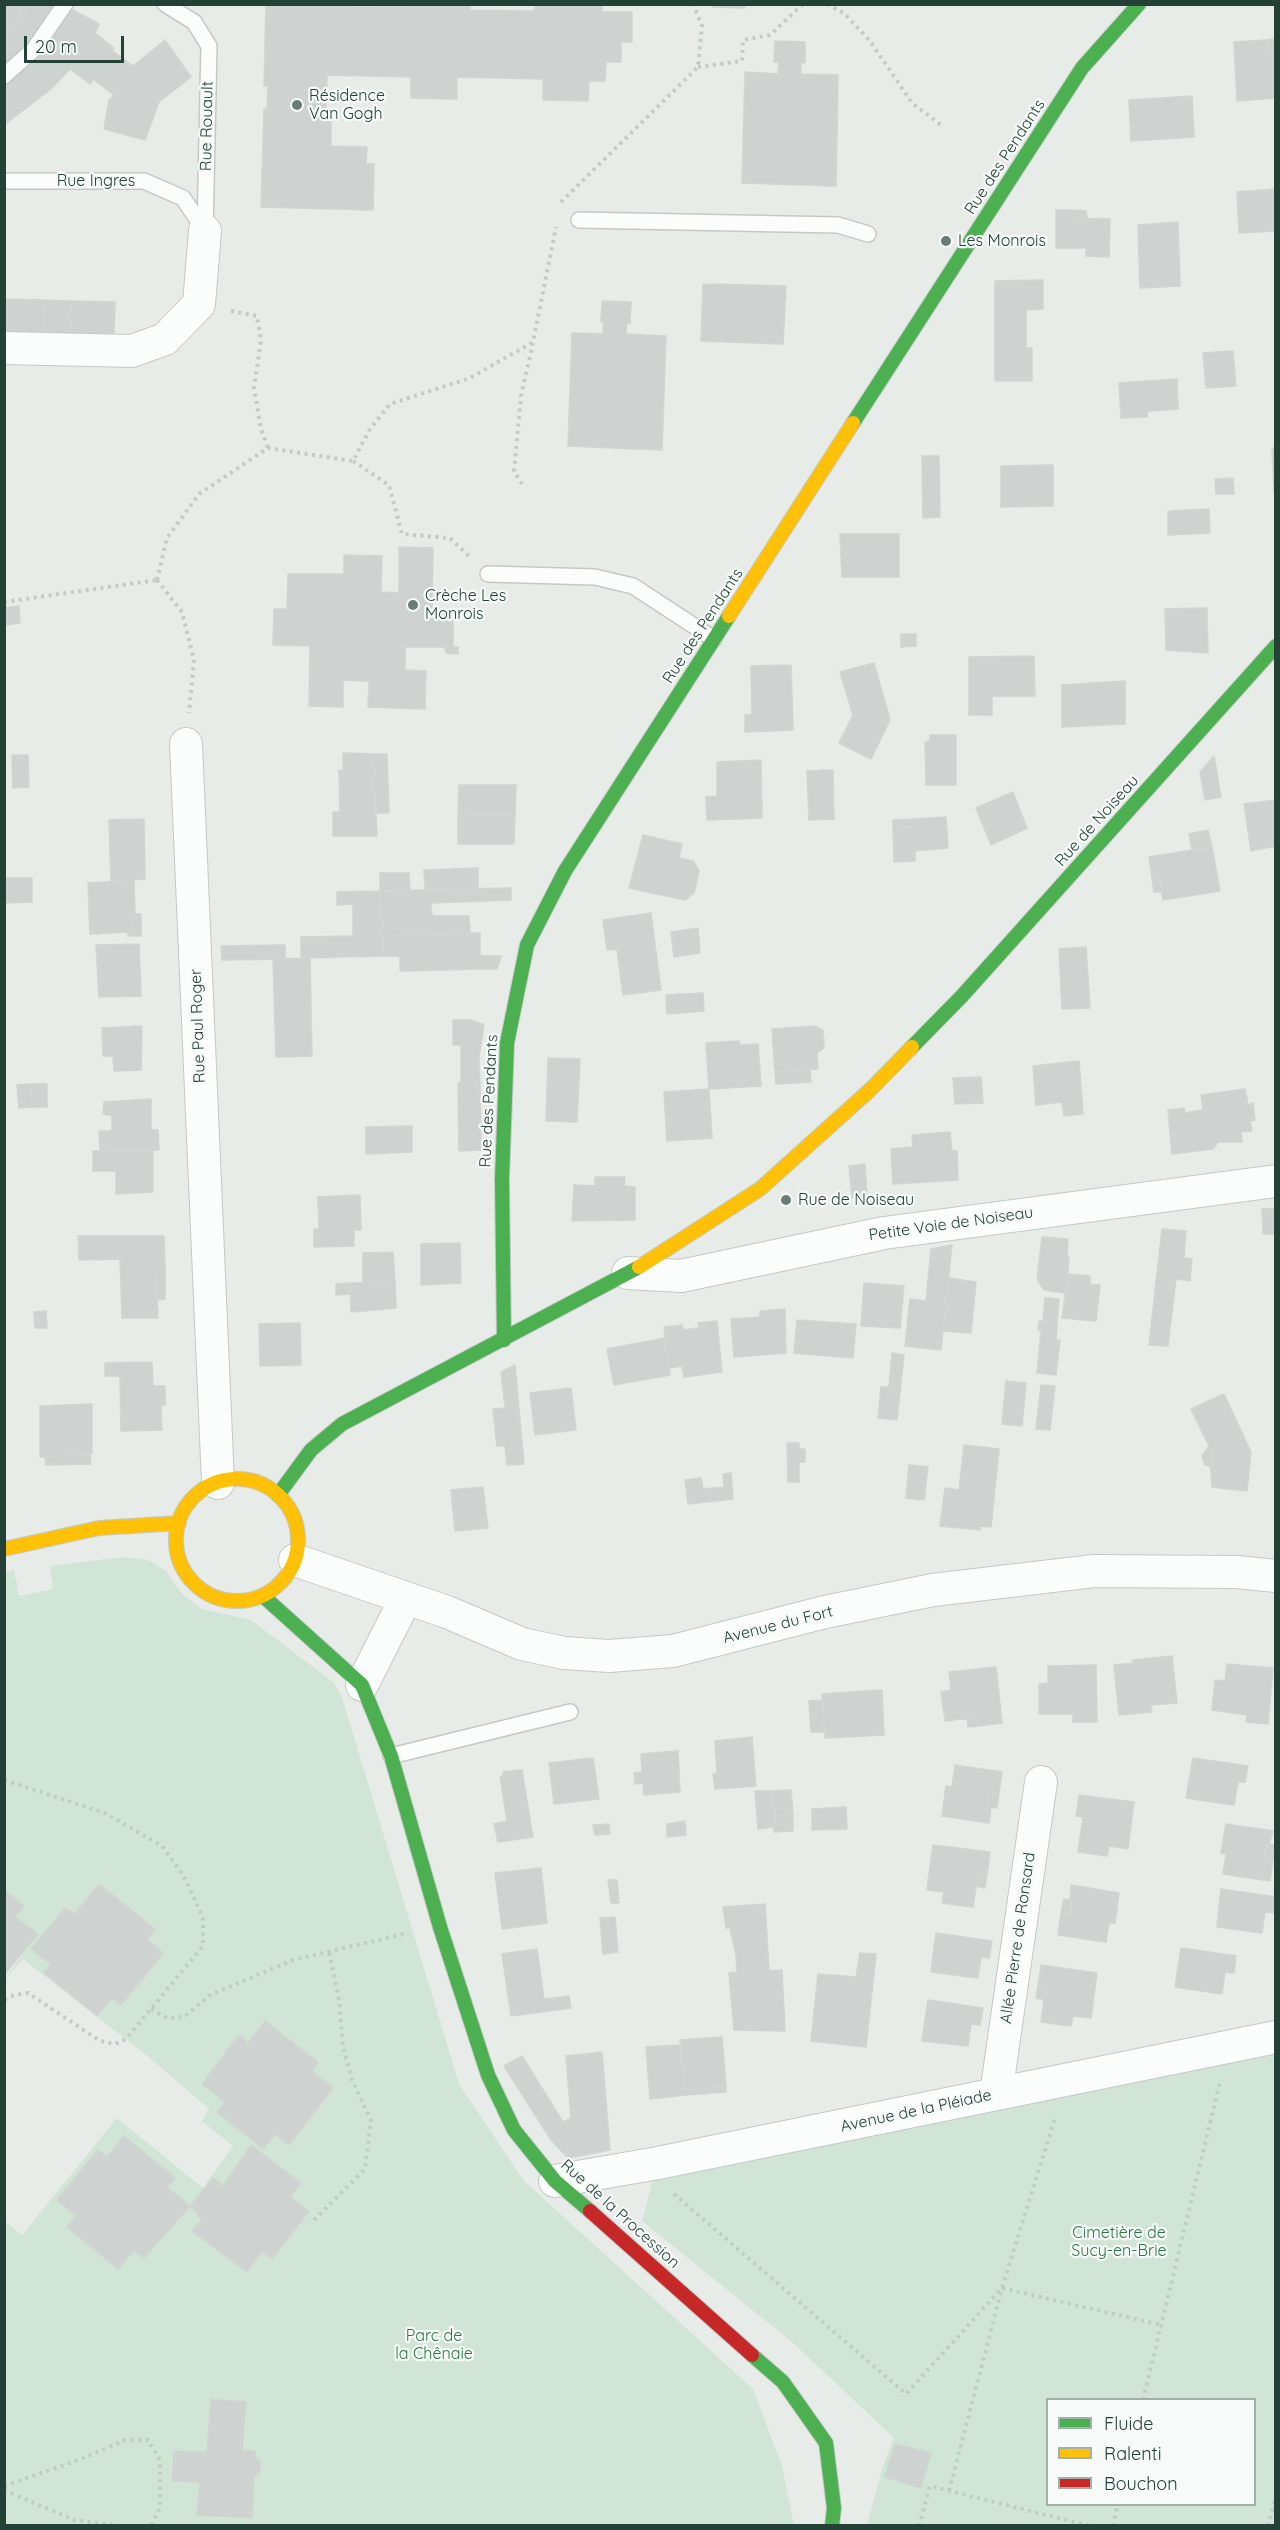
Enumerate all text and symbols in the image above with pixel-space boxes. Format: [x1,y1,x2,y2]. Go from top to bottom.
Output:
scale bar [27,24,128,62]
text: 20 m [35,35,77,58]
street label: Rue Rouault [197,81,217,171]
place label: Résidence Van Gogh [309,86,385,124]
street label: Rue des Pendants [961,96,1049,218]
marker: Résidence Van Gogh [290,98,304,112]
street label: Rue Ingres [57,171,135,191]
place label: Les Monrois [958,231,1046,251]
marker: Les Monrois [939,234,953,248]
street label: Rue des Pendants [659,565,747,687]
place label: Crèche Les Monrois [425,586,506,624]
marker: Crèche Les Monrois [406,598,420,612]
street label: Rue de Noiseau [1051,771,1143,871]
street label: Rue Paul Roger [186,969,210,1083]
street label: Rue des Pendants [476,1034,502,1168]
place label: Rue de Noiseau [798,1190,914,1210]
marker: Rue de Noiseau [779,1193,793,1207]
street label: Petite Voie de Noiseau [868,1203,1034,1245]
street label: Avenue du Fort [721,1602,835,1648]
street label: Allée Pierre de Ronsard [996,1851,1040,2025]
street label: Avenue de la Pléiade [839,2086,993,2136]
street label: Rue de la Procession [557,2155,683,2273]
park label: Cimetière de Sucy-en-Brie [1071,2223,1167,2261]
park label: Parc de la Chênaie [395,2326,473,2364]
legend [1046,2398,1256,2506]
text: Fluide [1104,2412,1153,2435]
text: Ralenti [1104,2442,1162,2465]
text: Bouchon [1104,2472,1178,2495]

